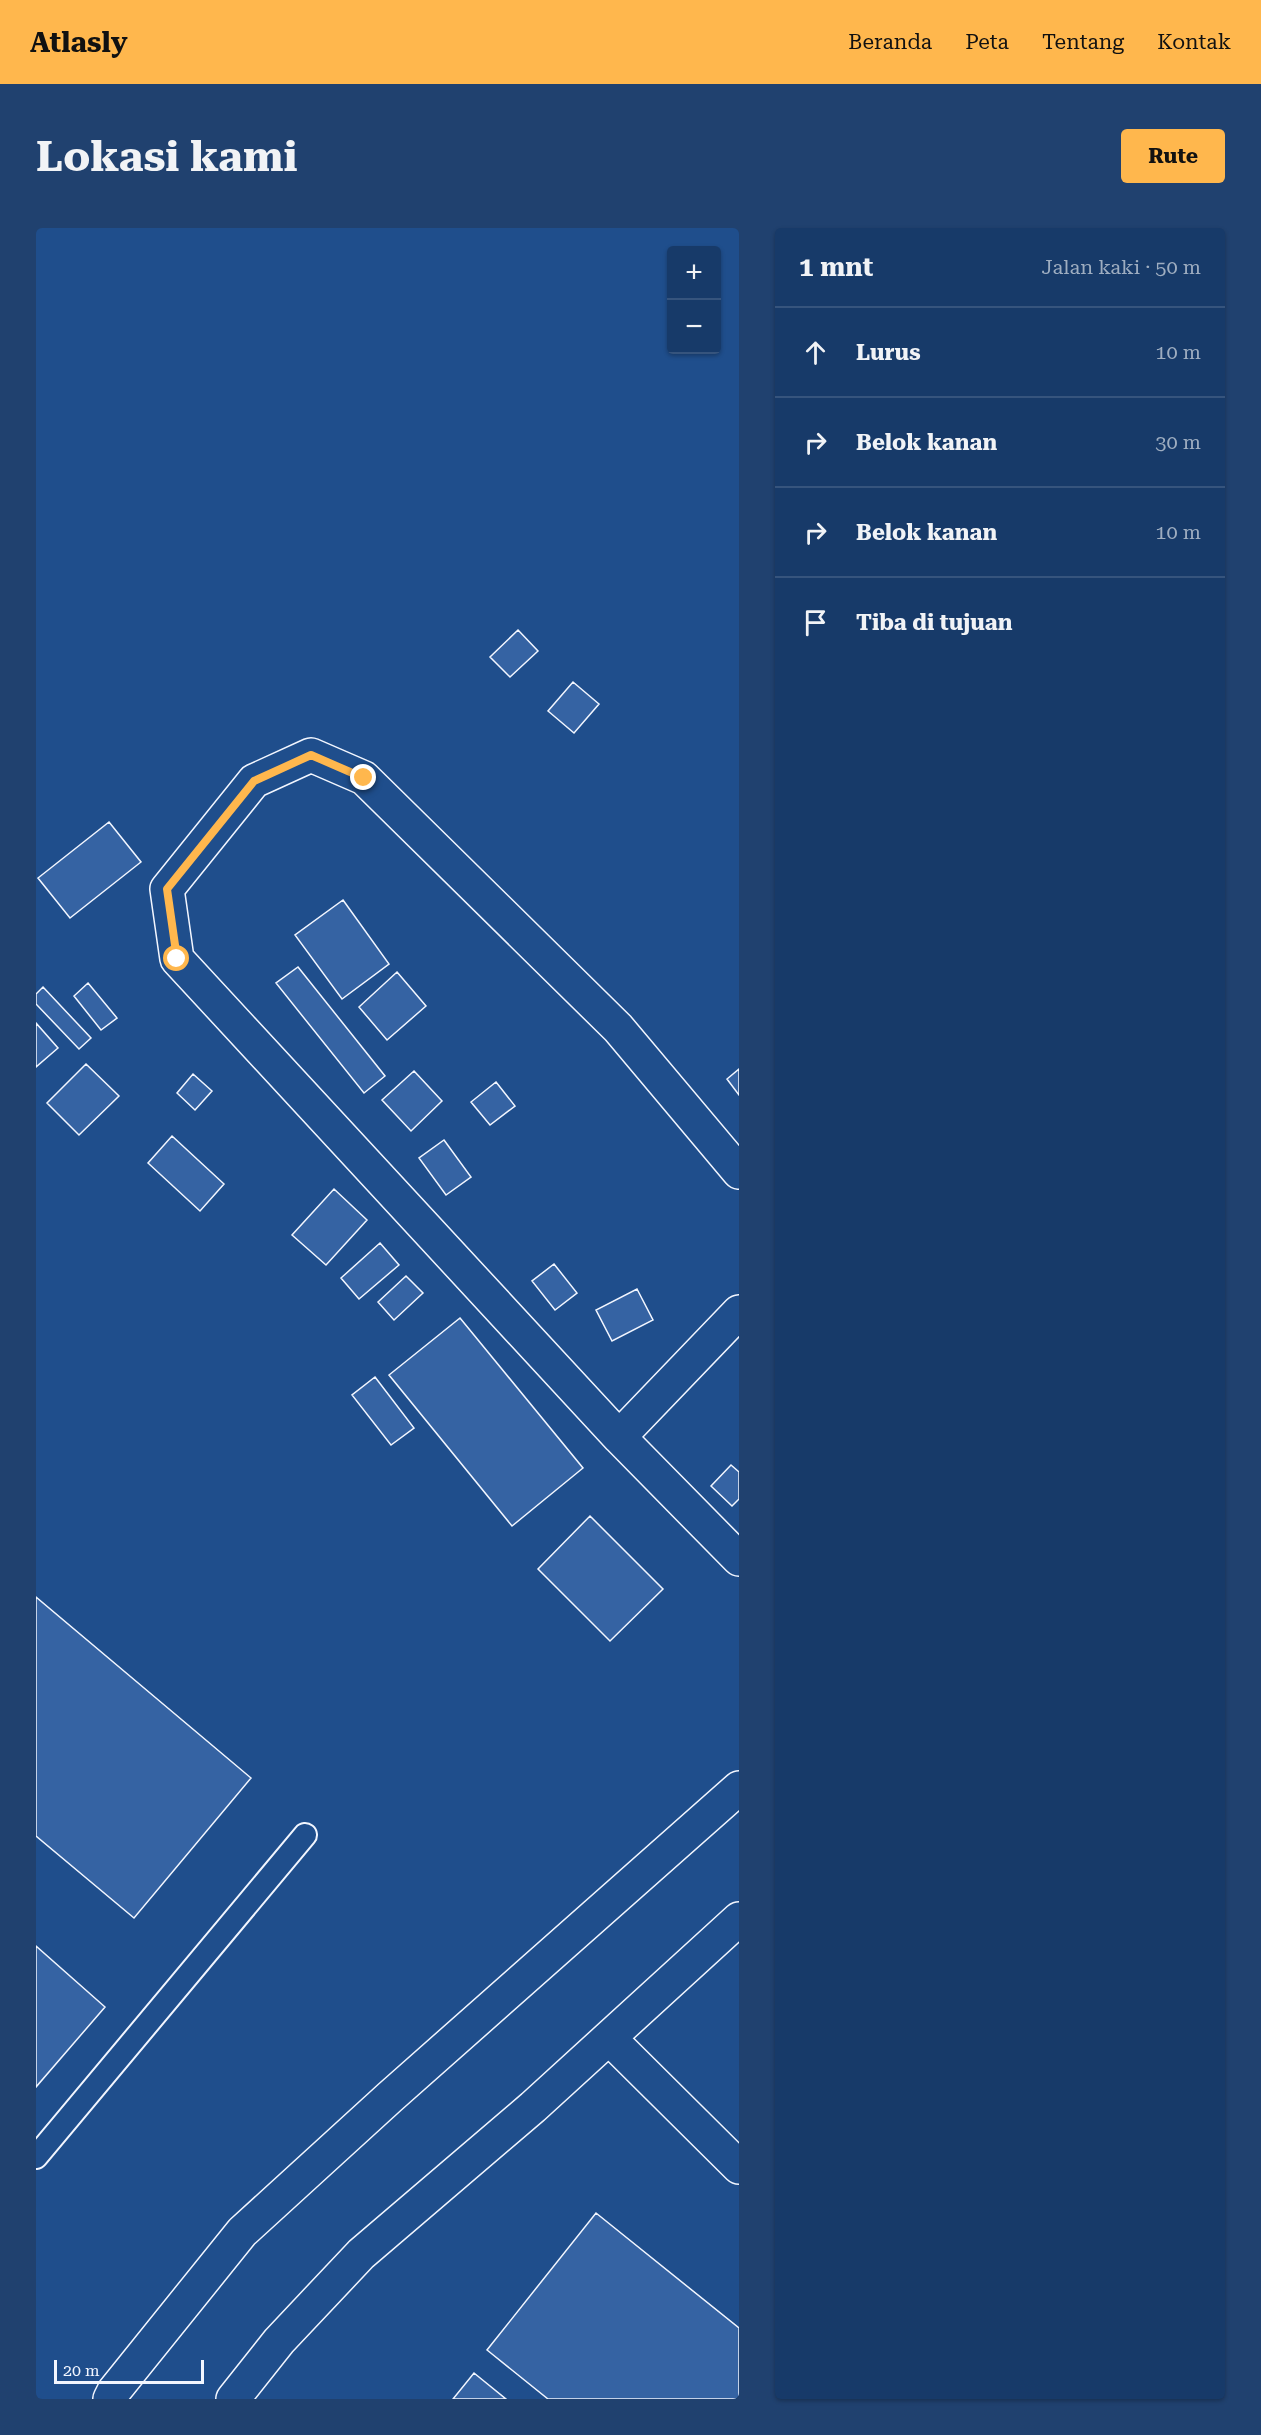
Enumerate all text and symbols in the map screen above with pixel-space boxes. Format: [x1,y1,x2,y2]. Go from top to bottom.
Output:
text: Atlasly [30,26,128,59]
text: Beranda [848,30,932,54]
text: Peta [965,30,1009,54]
text: Tentang [1042,30,1124,54]
text: Kontak [1157,30,1231,54]
button: Rute [1121,129,1225,183]
text: Lokasi kami [36,132,297,181]
map controls [667,246,721,354]
button: + [667,246,721,300]
text: 1 mnt [799,252,873,282]
text: Jalan kaki · 50 m [1042,255,1201,279]
button: − [667,300,721,354]
icon: ahead [799,336,832,369]
text: Lurus [856,340,921,365]
text: 10 m [1155,340,1201,364]
icon: right [799,426,832,459]
text: Belok kanan [856,430,997,455]
text: 30 m [1155,430,1201,454]
icon: right [799,516,832,549]
text: Belok kanan [856,520,997,545]
text: 10 m [1155,520,1201,544]
icon: arrive [799,606,832,639]
text: Tiba di tujuan [856,610,1012,635]
route end [350,764,376,790]
route start [163,945,189,971]
scale bar [54,2357,204,2384]
text: 20 m [63,2361,100,2380]

